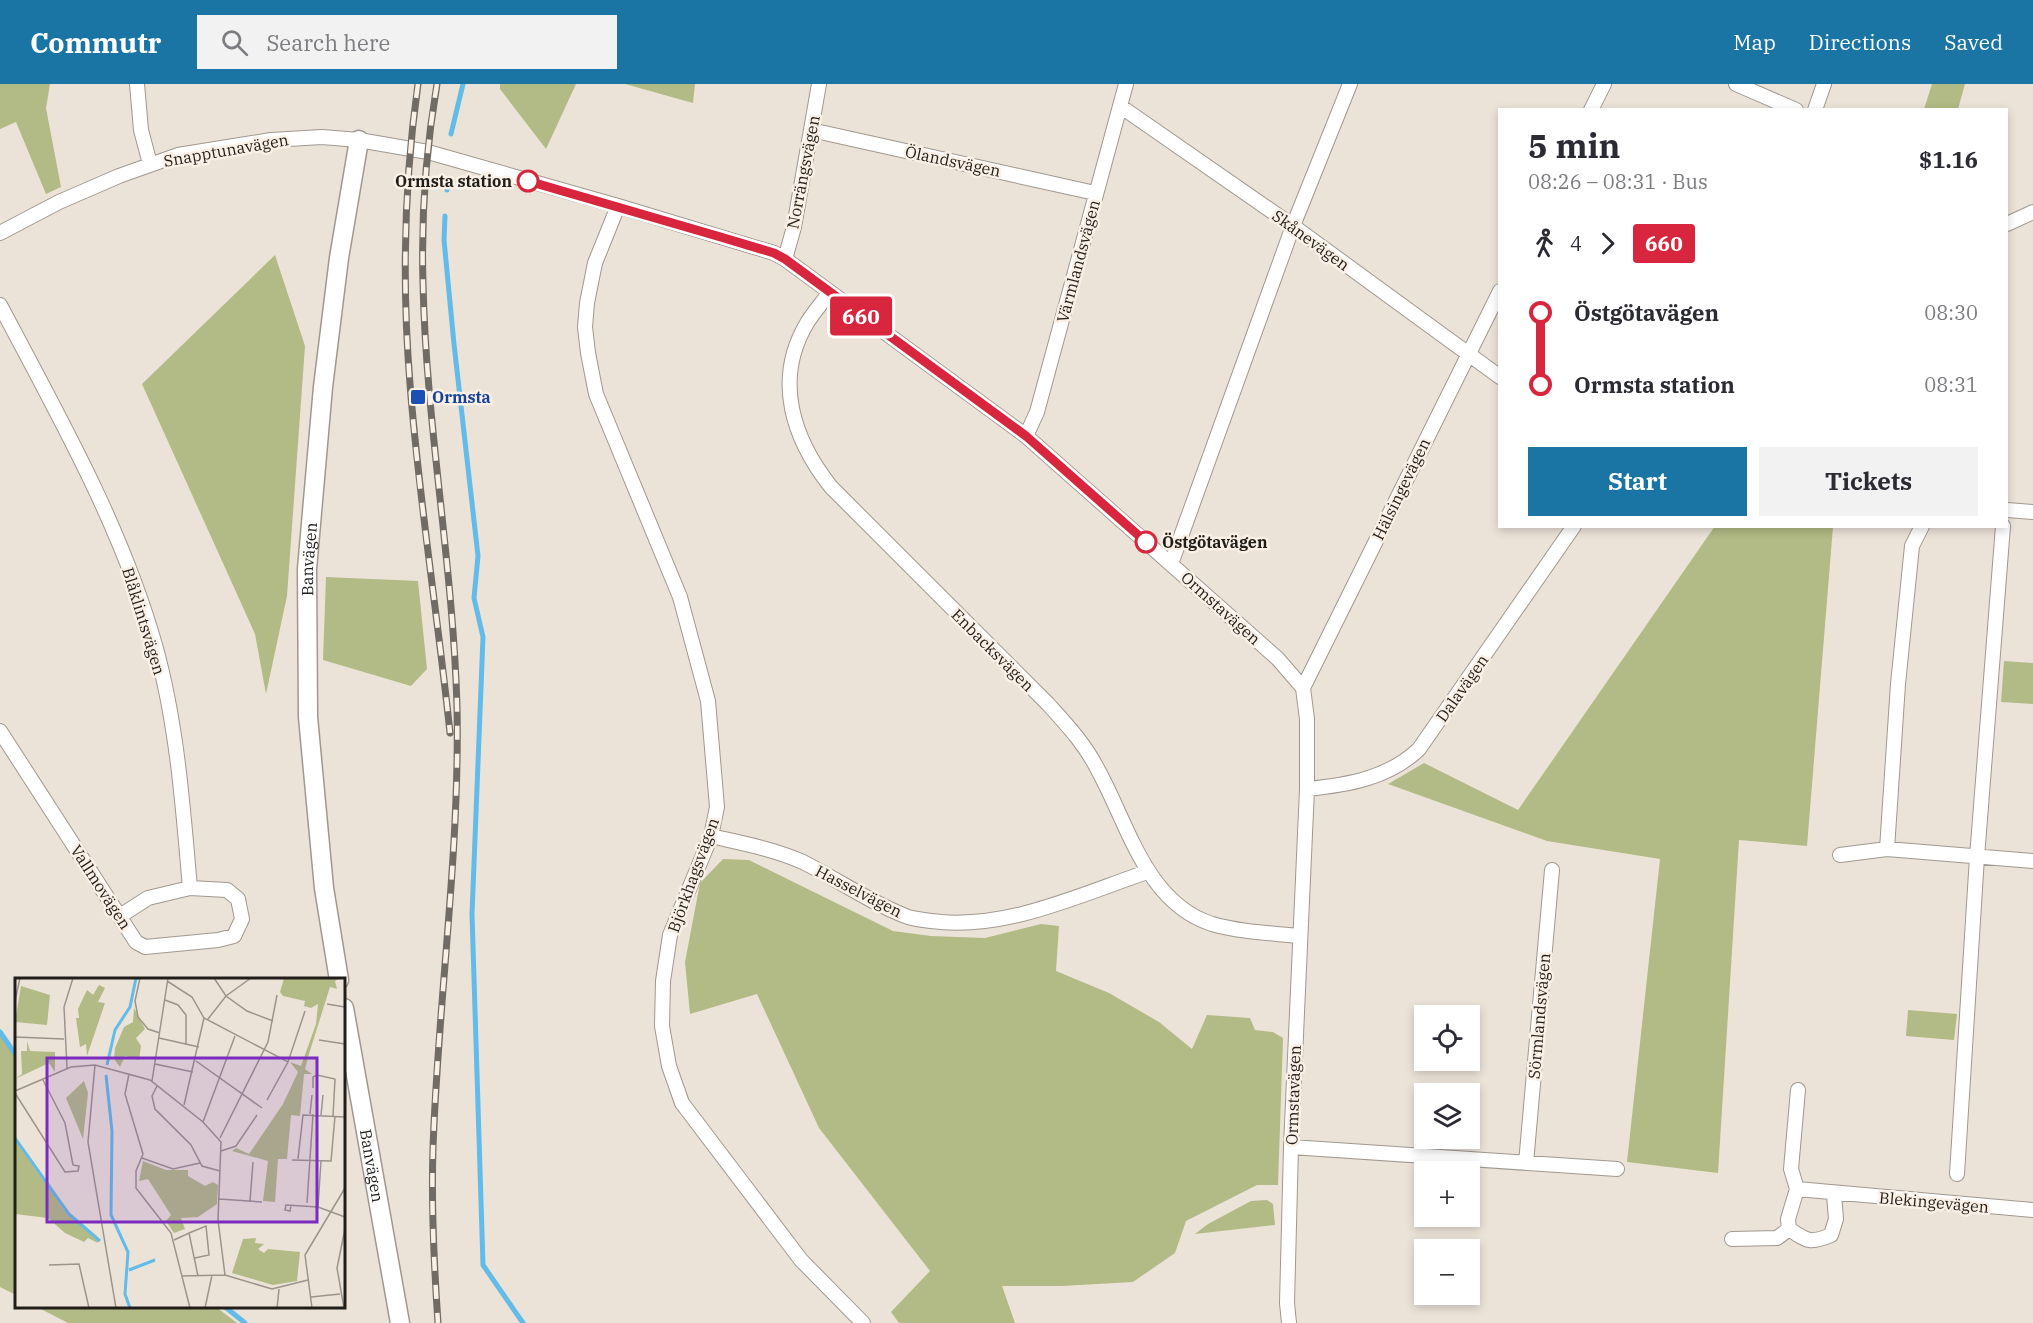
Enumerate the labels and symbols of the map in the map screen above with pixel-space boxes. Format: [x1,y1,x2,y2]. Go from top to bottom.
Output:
street label: Norrängsvägen [782,113,824,231]
street label: Snapptunavägen [162,129,290,171]
street label: Ölandsvägen [903,141,1003,181]
marker: Ormsta station [517,170,539,192]
place label: Ormsta station [395,171,512,191]
street label: Värmlandsvägen [1052,197,1104,325]
street label: Skånevägen [1268,205,1354,275]
line badge: 660 [826,296,896,336]
place label: Ormsta [432,387,491,407]
marker: Ormsta [409,388,427,406]
street label: Hälsingevägen [1368,435,1434,543]
street label: Banvägen [297,521,321,596]
marker: Östgötavägen [1135,531,1157,553]
place label: Östgötavägen [1162,532,1268,552]
street label: Blåklintsvägen [118,565,170,677]
street label: Ormstavägen [1177,567,1265,649]
street label: Enbacksvägen [948,605,1038,695]
street label: Dalavägen [1432,650,1492,726]
street label: Björkhagsvägen [663,815,723,935]
street label: Vallmovägen [66,841,136,933]
street label: Hasselvägen [812,861,906,921]
street label: Sörmlandsvägen [1524,952,1554,1080]
inset map [15,978,345,1308]
street label: Ormstavägen [1281,1045,1305,1145]
street label: Banvägen [356,1127,388,1204]
street label: Blekingevägen [1878,1187,1990,1217]

